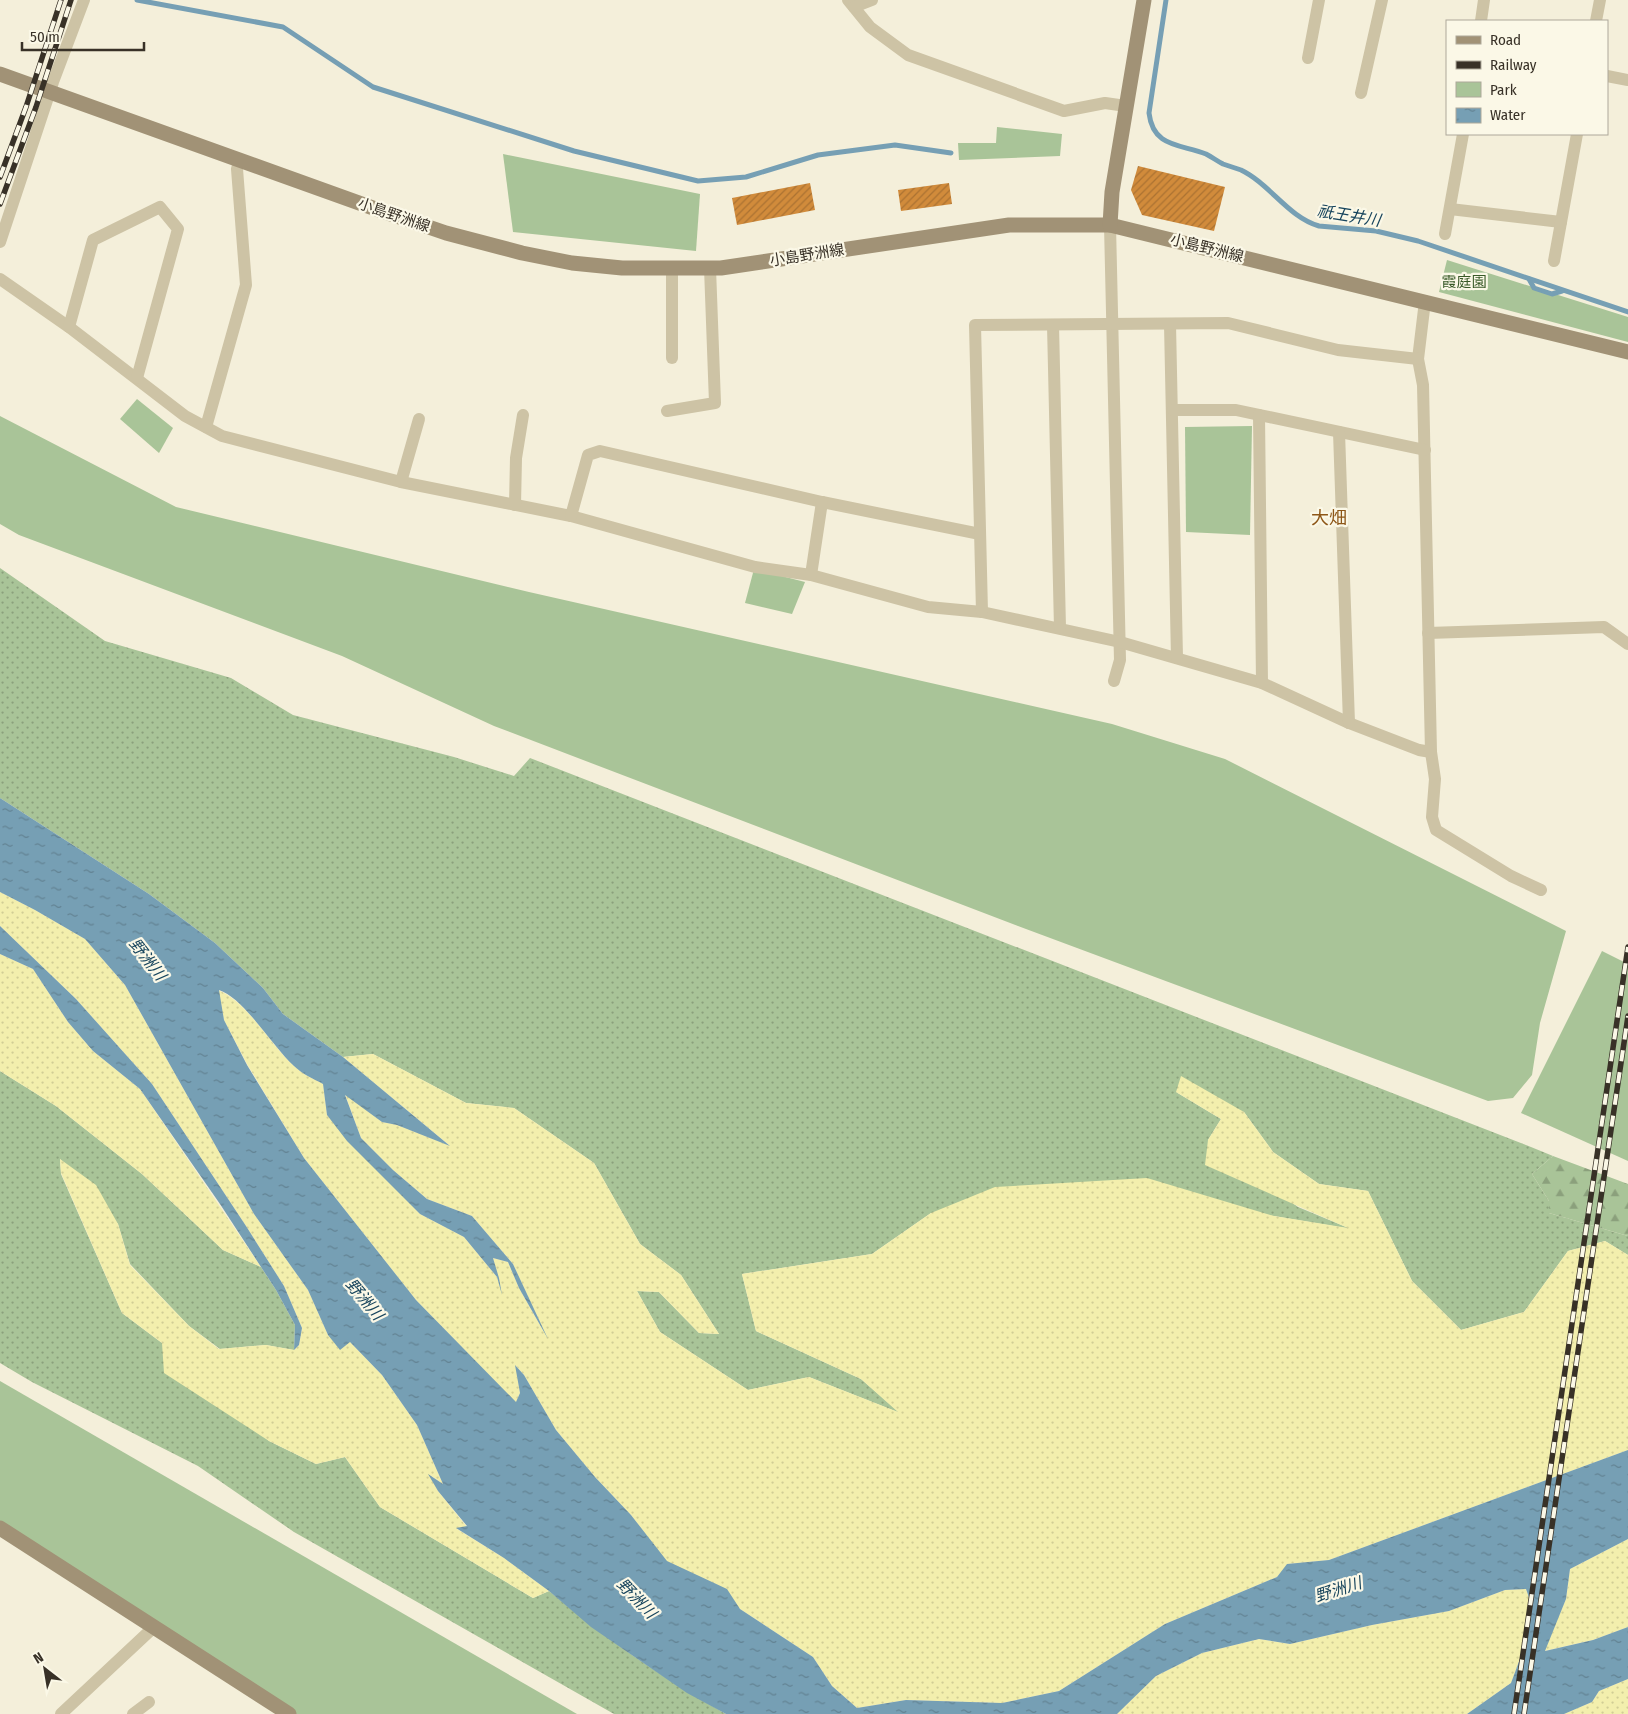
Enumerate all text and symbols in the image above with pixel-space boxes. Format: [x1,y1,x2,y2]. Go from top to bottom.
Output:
scale bar [22,20,145,52]
legend [1446,20,1608,135]
text: 50 m [30,28,60,46]
text: Road [1490,31,1521,49]
text: Railway [1490,56,1537,74]
text: Park [1490,81,1517,99]
text: Water [1490,106,1526,124]
street label: 小島野洲線 [356,194,432,236]
water label: 祇王井川 [1316,201,1384,230]
street label: 小島野洲線 [1168,230,1246,266]
street label: 小島野洲線 [769,240,845,270]
park label: 霞庭園 [1441,273,1487,291]
district label: 大畑 [1311,507,1347,529]
water label: 野洲川 [125,935,171,986]
water label: 野洲川 [342,1275,389,1325]
water label: 野洲川 [1312,1572,1366,1606]
water label: 野洲川 [613,1574,662,1624]
north arrow [20,1644,70,1694]
text: N [31,1649,47,1668]

